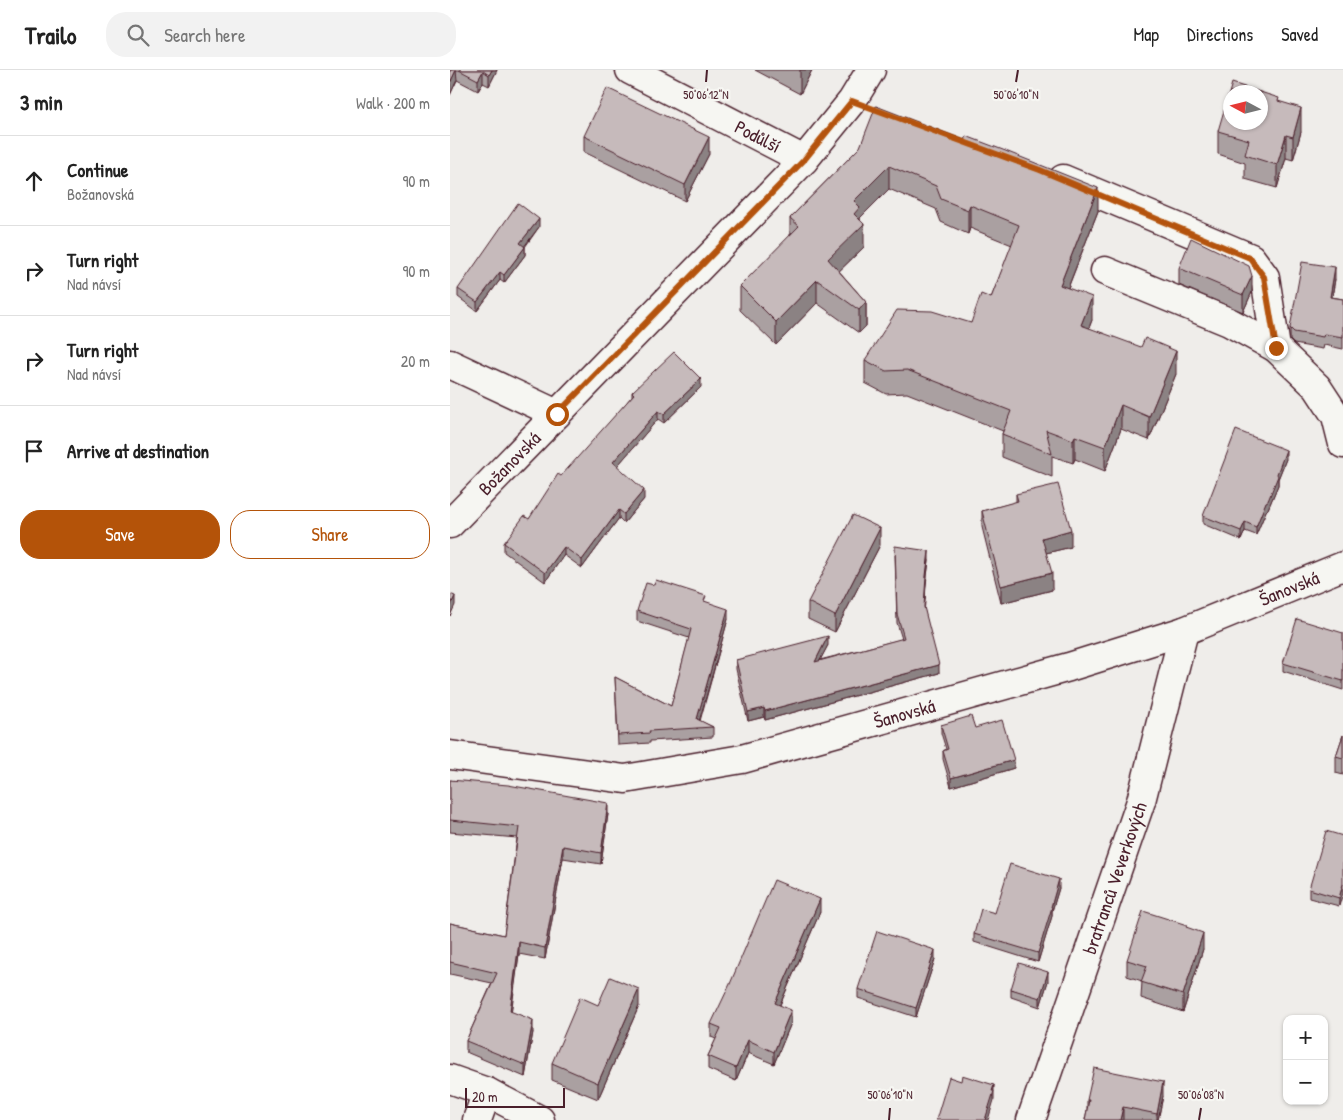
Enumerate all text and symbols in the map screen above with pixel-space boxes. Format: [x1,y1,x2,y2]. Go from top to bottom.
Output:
search box [106,12,456,57]
text: Trailo [25,19,76,51]
icon: search [124,21,152,49]
text: Search here [164,22,246,48]
text: Map [1134,22,1159,47]
text: Directions [1187,22,1253,47]
text: Saved [1281,22,1318,47]
north arrow [1223,85,1268,130]
text: 50°06'12"N [683,86,729,103]
text: 50°06'10"N [993,86,1039,103]
text: 3 min [20,88,63,117]
text: Walk · 200 m [356,92,430,114]
street label: Podůlší [730,113,785,159]
text: Continue [67,157,128,183]
icon: ahead [20,167,48,195]
text: 90 m [402,170,430,192]
text: Božanovská [67,183,134,205]
text: Turn right [67,247,138,273]
icon: right [20,257,48,285]
text: 90 m [402,260,430,282]
text: Nad návsí [67,273,121,295]
text: Turn right [67,337,138,363]
route end [1265,337,1288,360]
icon: right [20,347,48,375]
text: 20 m [401,350,430,372]
text: Nad návsí [67,363,121,385]
route start [546,403,569,426]
street label: Božanovská [472,425,547,501]
icon: arrive [20,437,48,465]
text: Arrive at destination [67,438,209,464]
button: Save [20,510,220,559]
button: Share [230,510,430,559]
street label: Šanovská [1255,564,1323,612]
street label: Šanovská [871,692,939,734]
street label: bratranců Veverkových [1076,798,1153,957]
map controls [1283,1015,1328,1105]
button: + [1283,1015,1328,1060]
button: − [1283,1060,1328,1105]
scale bar [465,1085,565,1108]
text: 50°06'10"N [867,1086,913,1103]
text: 50°06'08"N [1178,1086,1224,1103]
text: 20 m [472,1087,498,1106]

